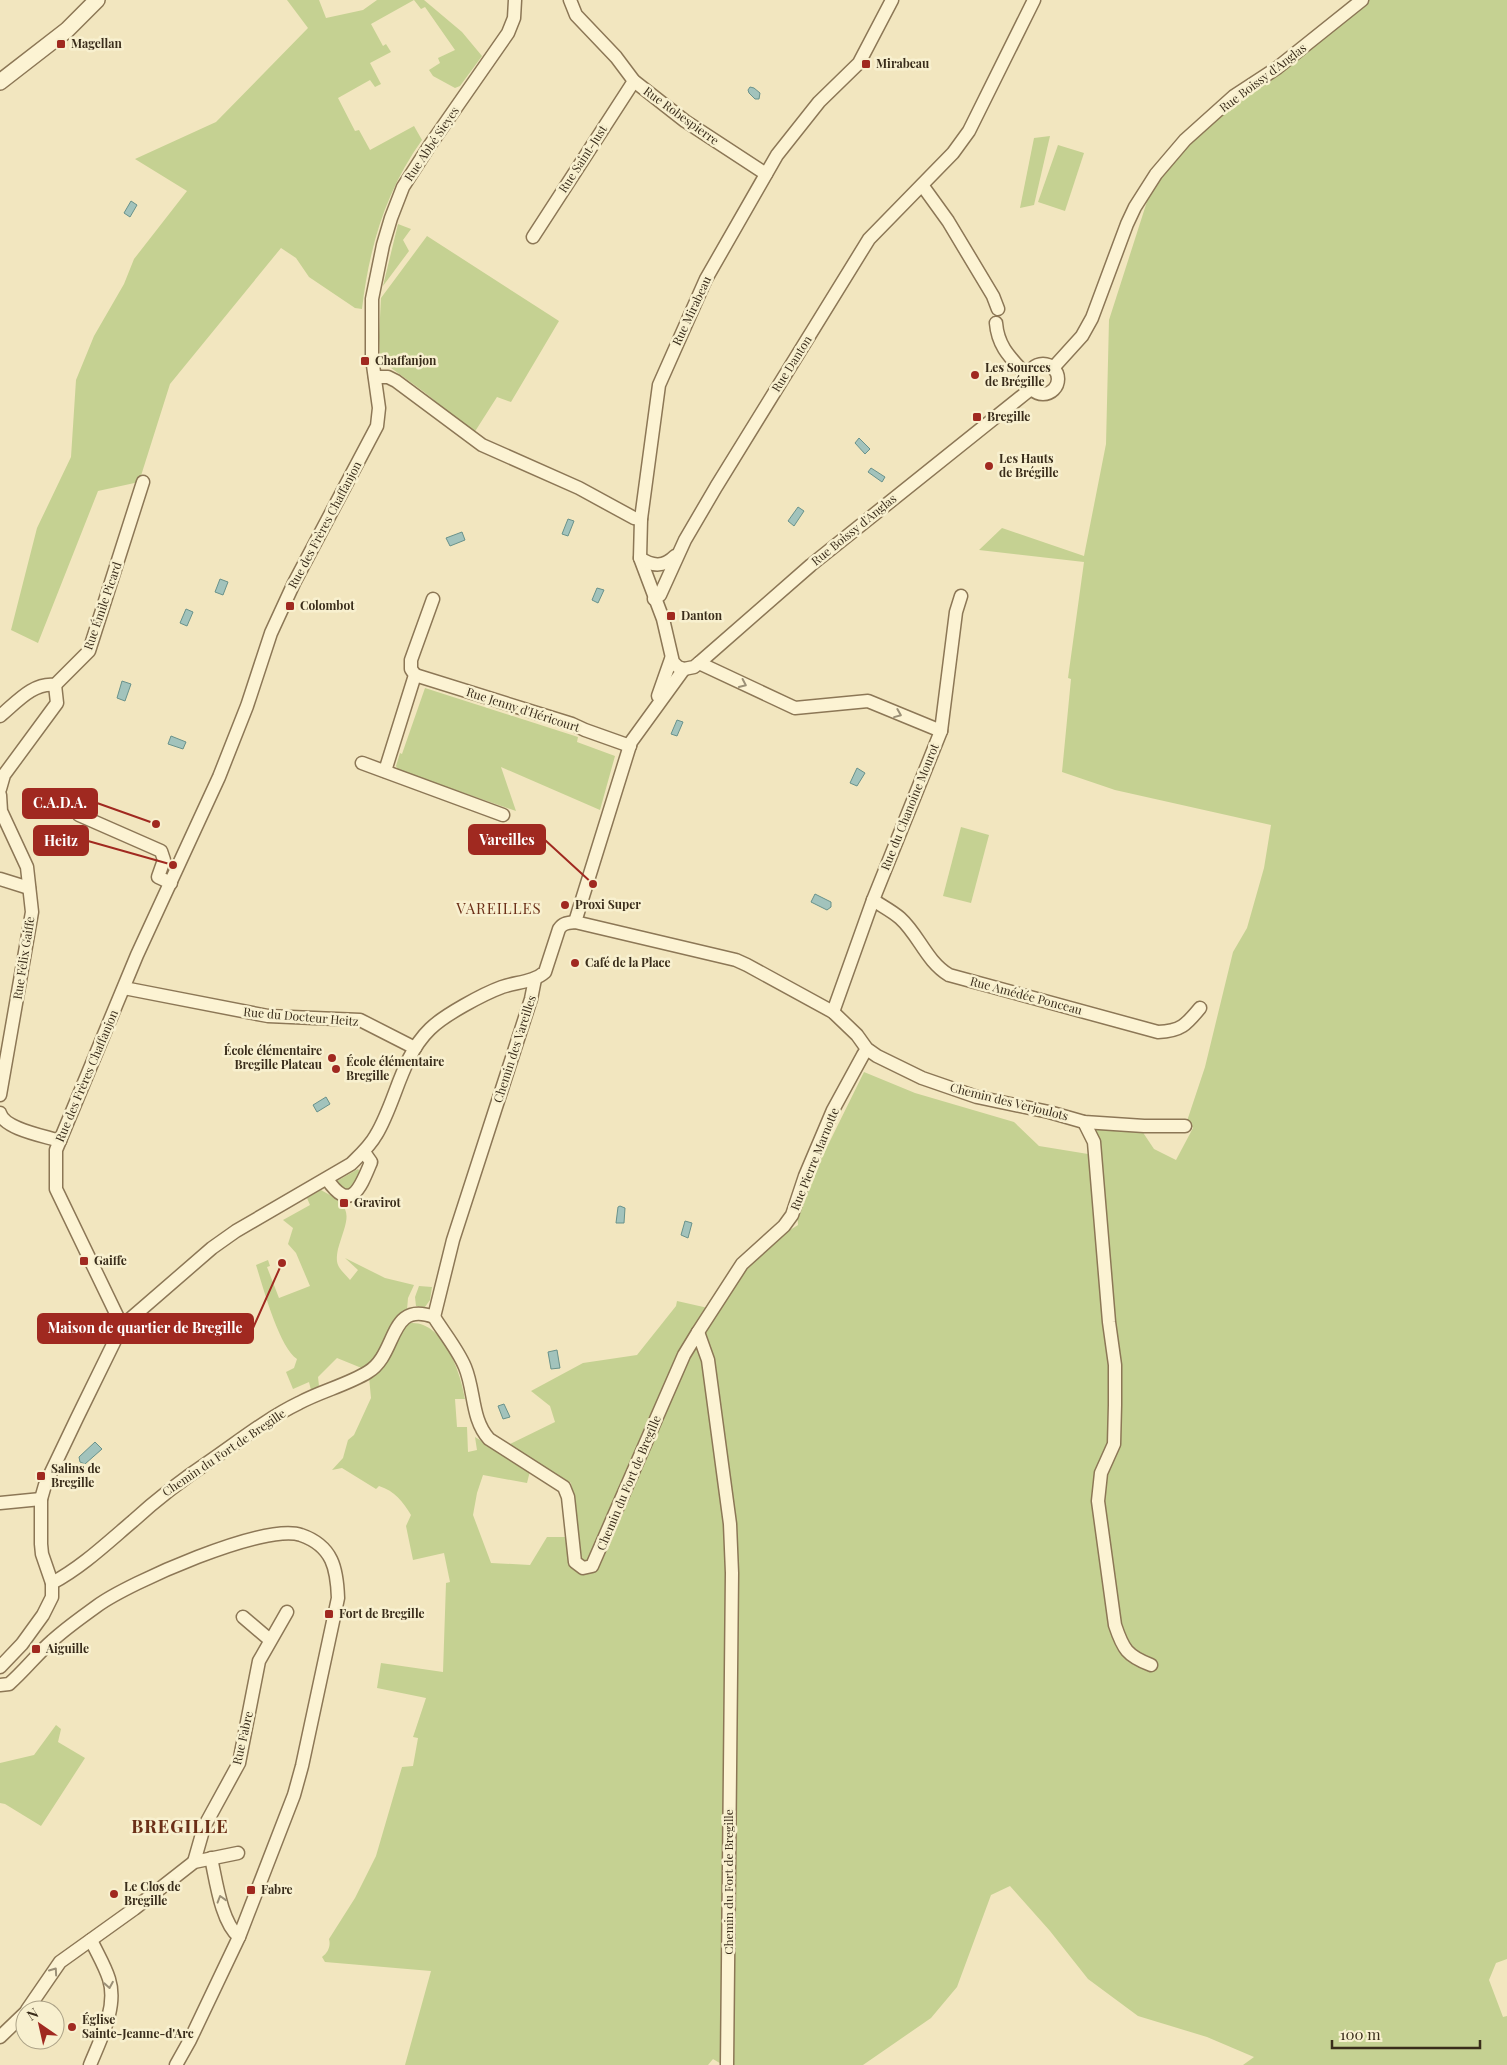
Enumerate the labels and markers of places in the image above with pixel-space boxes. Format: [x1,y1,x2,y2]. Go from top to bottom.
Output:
place label: Magellan [71,35,123,51]
marker: Magellan [55,38,67,50]
place label: Mirabeau [876,55,930,71]
marker: Mirabeau [860,58,872,70]
place label: Chaffanjon [375,352,437,368]
marker: Chaffanjon [359,355,371,367]
place label: Les Sources de Brégille [985,359,1051,389]
marker: Les Sources de Brégille [969,369,981,381]
place label: Bregille [987,408,1030,424]
marker: Bregille [971,411,983,423]
place label: Les Hauts de Brégille [999,450,1058,480]
marker: Les Hauts de Brégille [983,460,995,472]
place label: Colombot [300,597,355,613]
marker: Colombot [284,600,296,612]
place label: Danton [681,607,723,623]
marker: Danton [665,610,677,622]
callout: C.A.D.A. [23,789,97,818]
callout: Vareilles [469,825,545,854]
callout: Heitz [34,826,88,855]
place label: Proxi Super [575,896,641,912]
marker: Proxi Super [559,899,571,911]
place label: Café de la Place [585,954,671,970]
marker: Café de la Place [569,957,581,969]
place label: École élémentaire Bregille Plateau [224,1042,323,1072]
marker: École élémentaire Bregille Plateau [326,1052,338,1064]
place label: École élémentaire Bregille [346,1053,444,1083]
marker: École élémentaire Bregille [330,1063,342,1075]
place label: Gravirot [354,1194,402,1210]
marker: Gravirot [338,1197,350,1209]
place label: Gaiffe [94,1252,127,1268]
marker: Gaiffe [78,1255,90,1267]
callout: Maison de quartier de Bregille [38,1314,253,1343]
place label: Salins de Bregille [51,1460,101,1490]
marker: Salins de Bregille [35,1470,47,1482]
place label: Fort de Bregille [339,1605,425,1621]
marker: Fort de Bregille [323,1608,335,1620]
place label: Aiguille [45,1640,89,1656]
marker: Aiguille [30,1643,42,1655]
place label: Le Clos de Bregille [124,1878,181,1908]
place label: Fabre [261,1881,293,1897]
marker: Fabre [245,1884,257,1896]
marker: Le Clos de Bregille [108,1888,120,1900]
place label: Église Sainte-Jeanne-d'Arc [82,2011,194,2041]
marker: Église Sainte-Jeanne-d'Arc [66,2021,78,2033]

